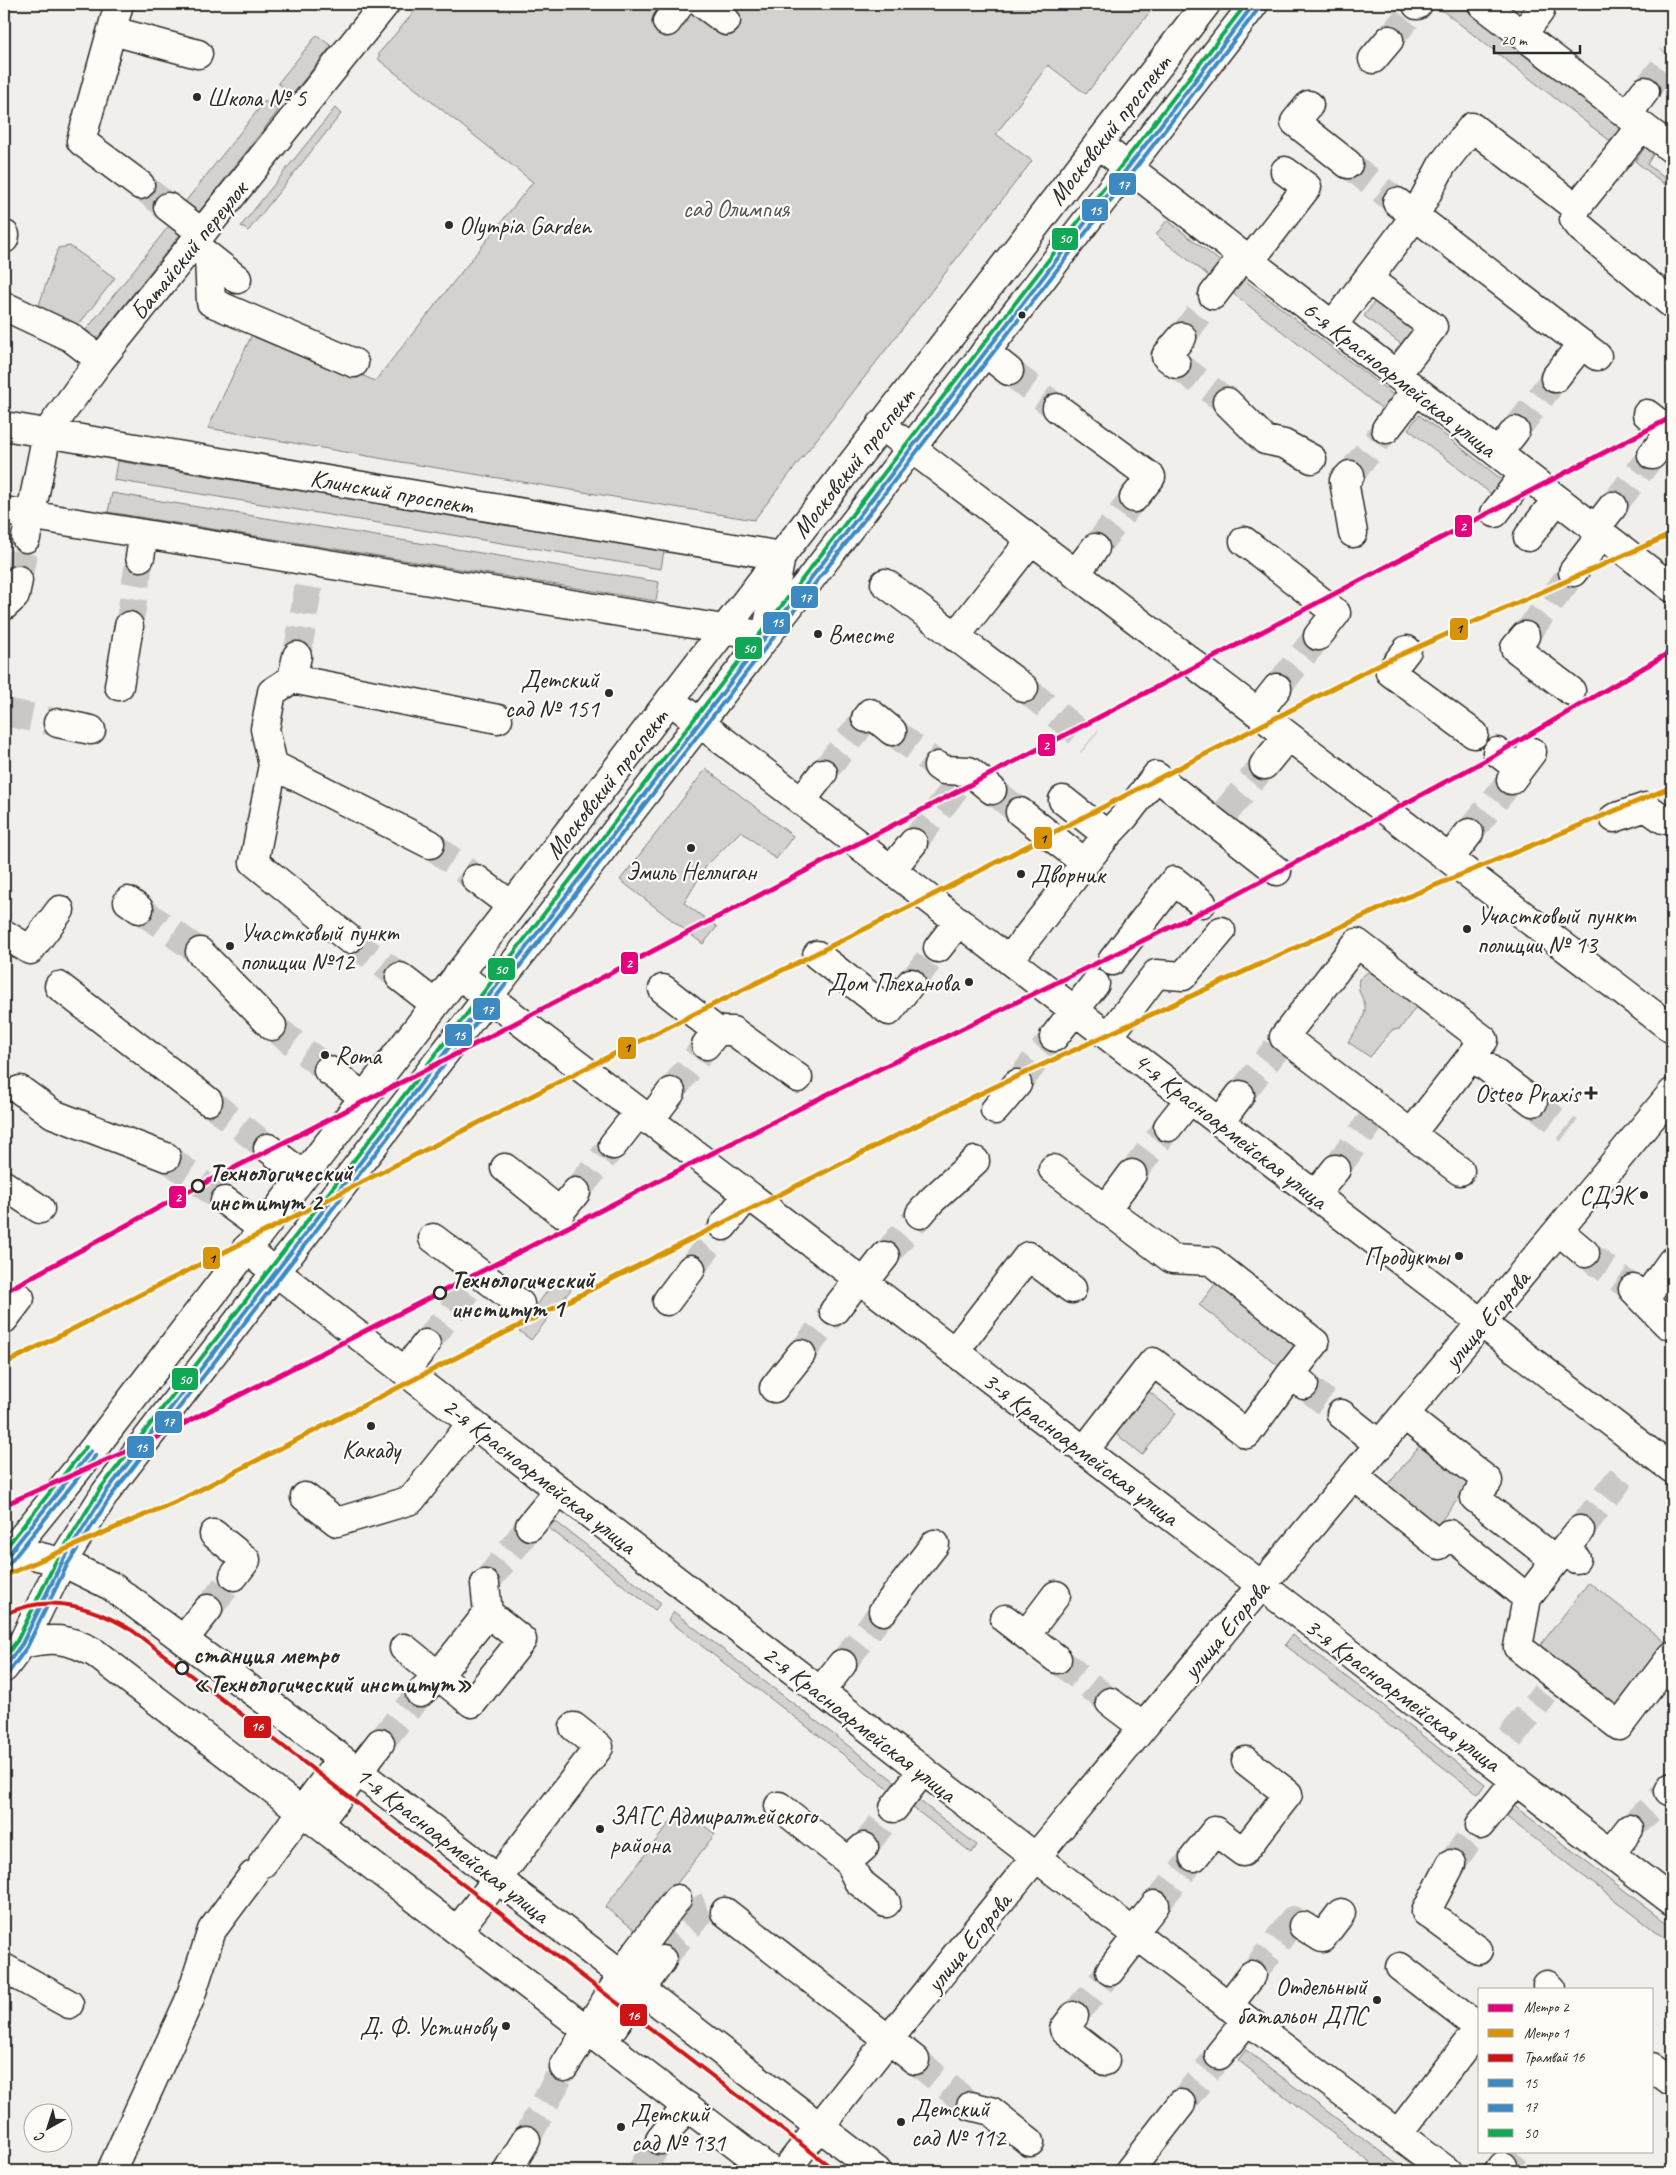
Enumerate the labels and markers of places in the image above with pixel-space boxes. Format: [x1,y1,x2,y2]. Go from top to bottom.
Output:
place label: Школа № 5 [207,82,308,114]
marker: Школа № 5 [191,91,203,103]
place label: Olympiа Garden [459,210,593,242]
marker: Olympiа Garden [443,219,455,231]
unlabelled marker [1017,310,1027,320]
place label: Вместе [828,619,895,651]
marker: Вместе [812,628,824,640]
place label: Детский сад № 151 [505,664,601,725]
marker: Детский сад № 151 [603,687,615,699]
marker: Эмиль Неллиган [685,842,697,854]
place label: Эмиль Неллиган [626,856,758,888]
place label: Дворник [1031,859,1108,891]
marker: Дворник [1015,868,1027,880]
place label: Участковый пункт полиции № 13 [1477,900,1637,961]
place label: Участковый пункт полиции №12 [240,917,400,978]
marker: Участковый пункт полиции № 13 [1461,923,1473,935]
marker: Участковый пункт полиции №12 [224,940,236,952]
place label: Дом Плеханова [827,967,961,999]
marker: Дом Плеханова [963,976,975,988]
place label: Roma [335,1040,383,1072]
marker: Roma [319,1049,331,1061]
place label: Osteo Praxis [1475,1078,1582,1110]
marker: Osteo Praxis [1584,1086,1598,1100]
place label: Технологический институт 2 [209,1157,355,1218]
marker: Технологический институт 2 [191,1179,205,1193]
place label: СДЭК [1579,1180,1639,1212]
marker: СДЭК [1638,1189,1650,1201]
place label: Продукты [1364,1241,1451,1273]
marker: Продукты [1453,1250,1465,1262]
place label: Технологический институт 1 [451,1264,597,1325]
marker: Технологический институт 1 [433,1286,447,1300]
marker: Какаду [365,1420,377,1432]
place label: Какаду [342,1434,403,1466]
place label: станция метро «Технологический институт» [193,1639,472,1700]
marker: станция метро «Технологический институт» [175,1661,189,1675]
place label: ЗАГС Адмиралтейского района [610,1800,820,1861]
marker: ЗАГС Адмиралтейского района [594,1823,606,1835]
place label: Отдельный батальон ДПС [1237,1971,1370,2032]
marker: Отдельный батальон ДПС [1371,1994,1383,2006]
place label: Д. Ф. Устинову [360,2011,498,2043]
marker: Д. Ф. Устинову [500,2020,512,2032]
place label: Детский сад № 112 [911,2093,1007,2154]
place label: Детский сад № 131 [631,2098,727,2159]
marker: Детский сад № 112 [895,2116,907,2128]
marker: Детский сад № 131 [615,2121,627,2133]

